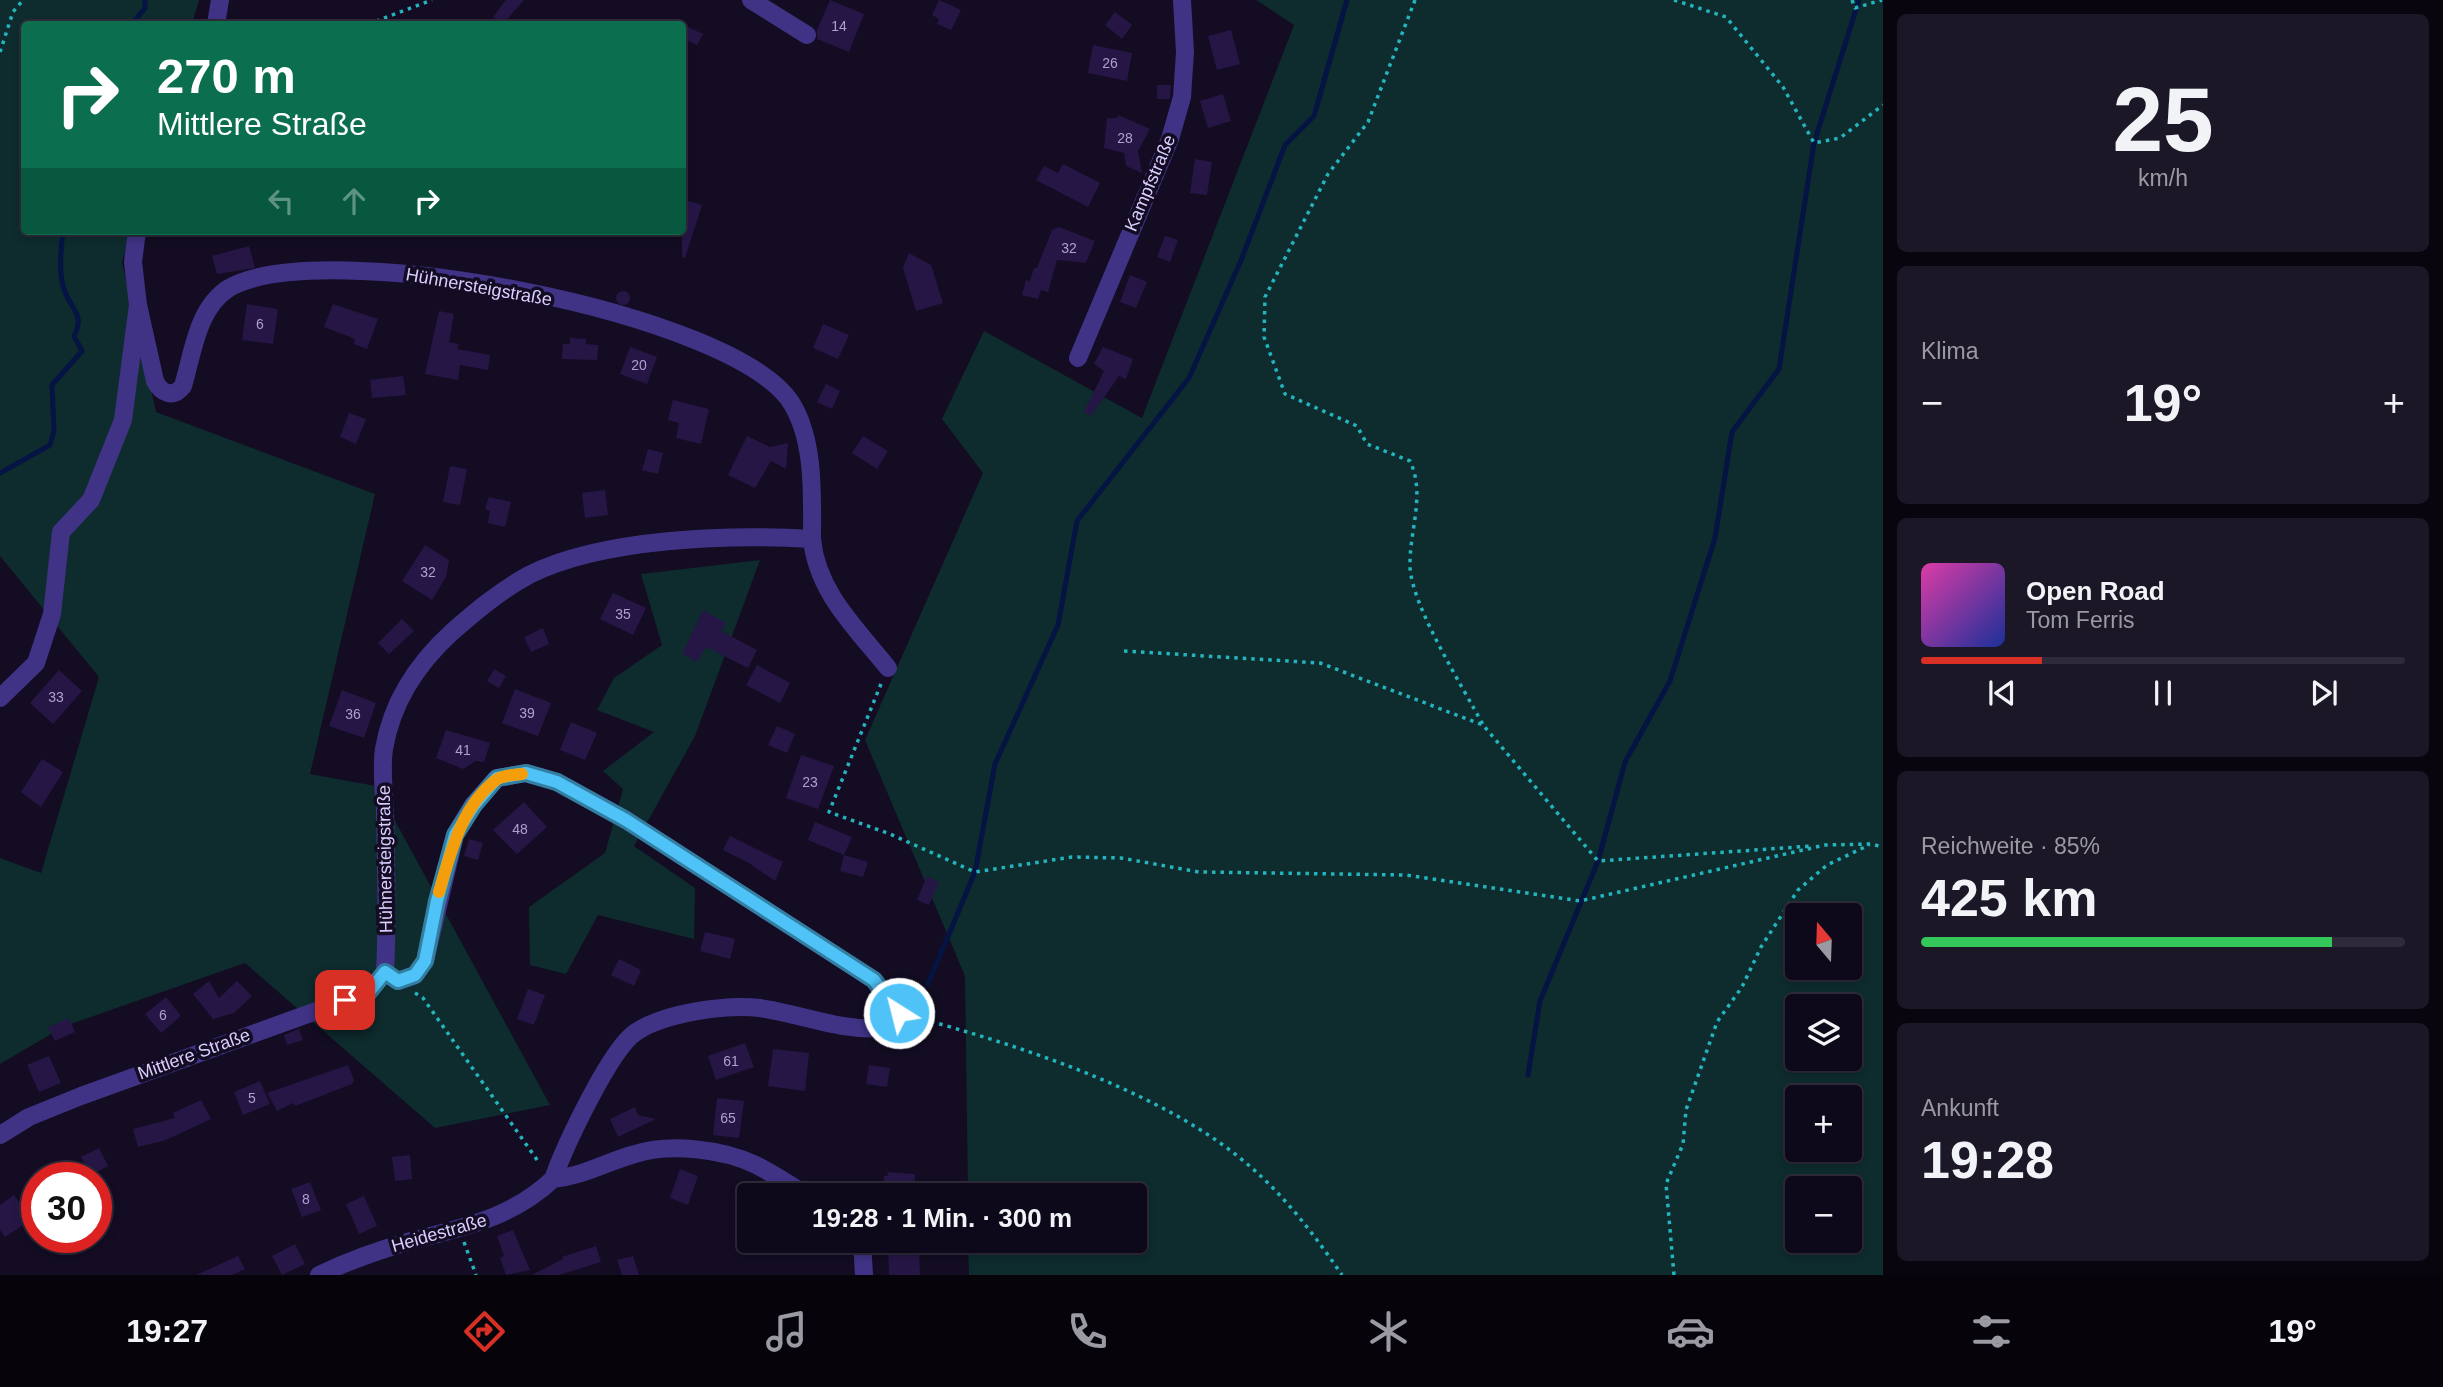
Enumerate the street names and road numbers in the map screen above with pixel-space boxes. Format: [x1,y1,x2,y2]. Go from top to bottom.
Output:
street label: Kampfstraße [1121,132,1179,234]
street label: Hühnersteigstraße [404,264,554,310]
street label: Hühnersteigstraße [374,785,396,933]
street label: Mittlere Straße [135,1024,253,1084]
street label: Heidestraße [389,1210,489,1256]

